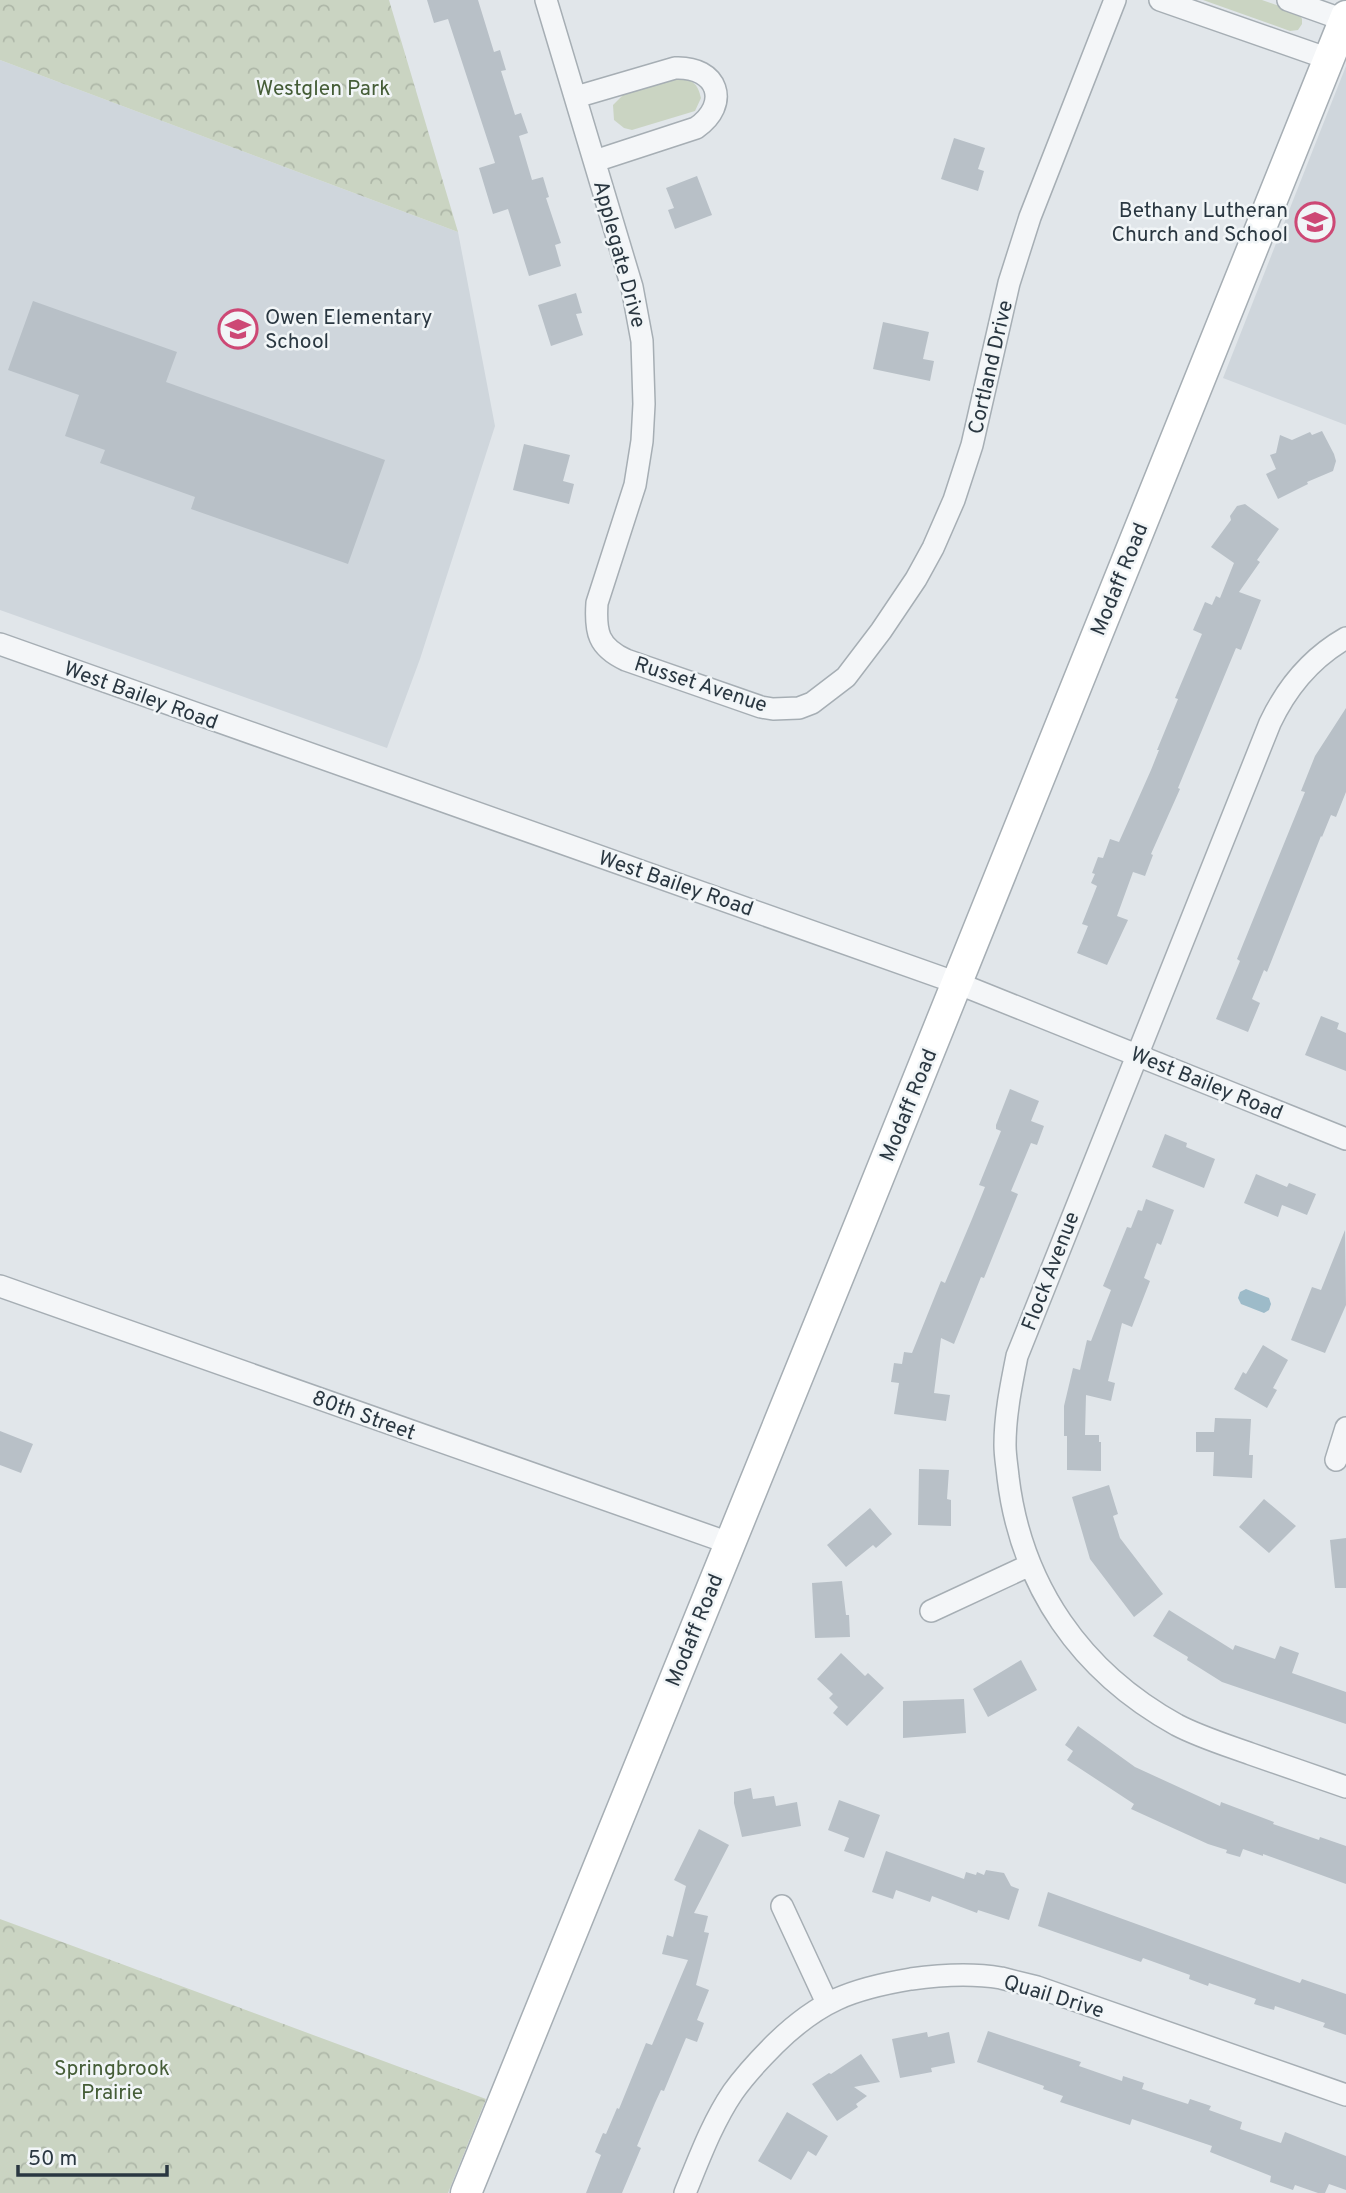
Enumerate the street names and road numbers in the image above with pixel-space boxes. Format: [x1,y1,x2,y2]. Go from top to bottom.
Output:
street label: Applegate Drive [586,178,651,331]
street label: Cortland Drive [963,298,1020,437]
street label: Modaff Road [1085,519,1155,640]
street label: Russet Avenue [631,651,770,720]
street label: West Bailey Road [60,656,221,737]
street label: West Bailey Road [594,845,757,924]
street label: West Bailey Road [1126,1041,1287,1127]
street label: Modaff Road [874,1045,944,1166]
street label: Flock Avenue [1016,1208,1086,1335]
street label: 80th Street [308,1385,419,1448]
street label: Modaff Road [660,1570,730,1691]
street label: Quail Drive [1000,1969,1107,2026]

